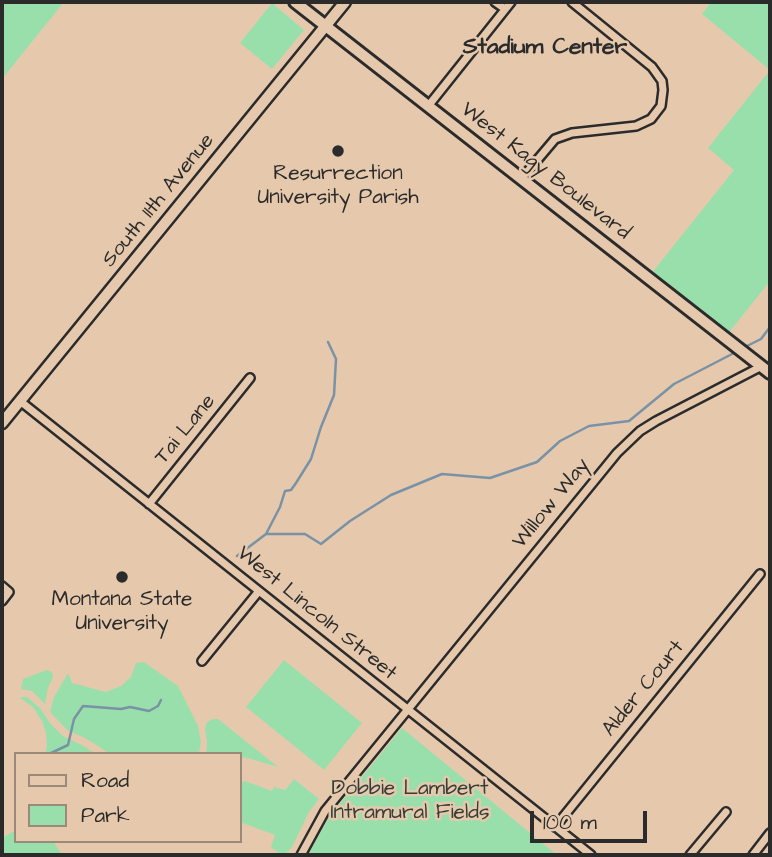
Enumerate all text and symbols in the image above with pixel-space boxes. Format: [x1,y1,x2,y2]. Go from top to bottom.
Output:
district label: Stadium Center [463,34,627,62]
street label: West Kagy Boulevard [455,98,635,246]
street label: South 11th Avenue [98,129,220,273]
marker: Resurrection University Parish [330,143,346,159]
place label: Resurrection University Parish [257,162,419,212]
street label: Tai Lane [150,390,222,470]
street label: Willow Way [508,454,596,554]
street label: West Lincoln Street [231,542,401,686]
marker: Montana State University [114,569,130,585]
place label: Montana State University [52,588,192,638]
street label: Alder Court [598,636,690,742]
legend [14,752,242,843]
text: Road [81,766,129,795]
park label: Dobbie Lambert Intramural Fields [330,777,490,827]
scale bar [534,798,651,842]
text: Park [81,801,130,830]
text: 100 m [543,808,597,837]

